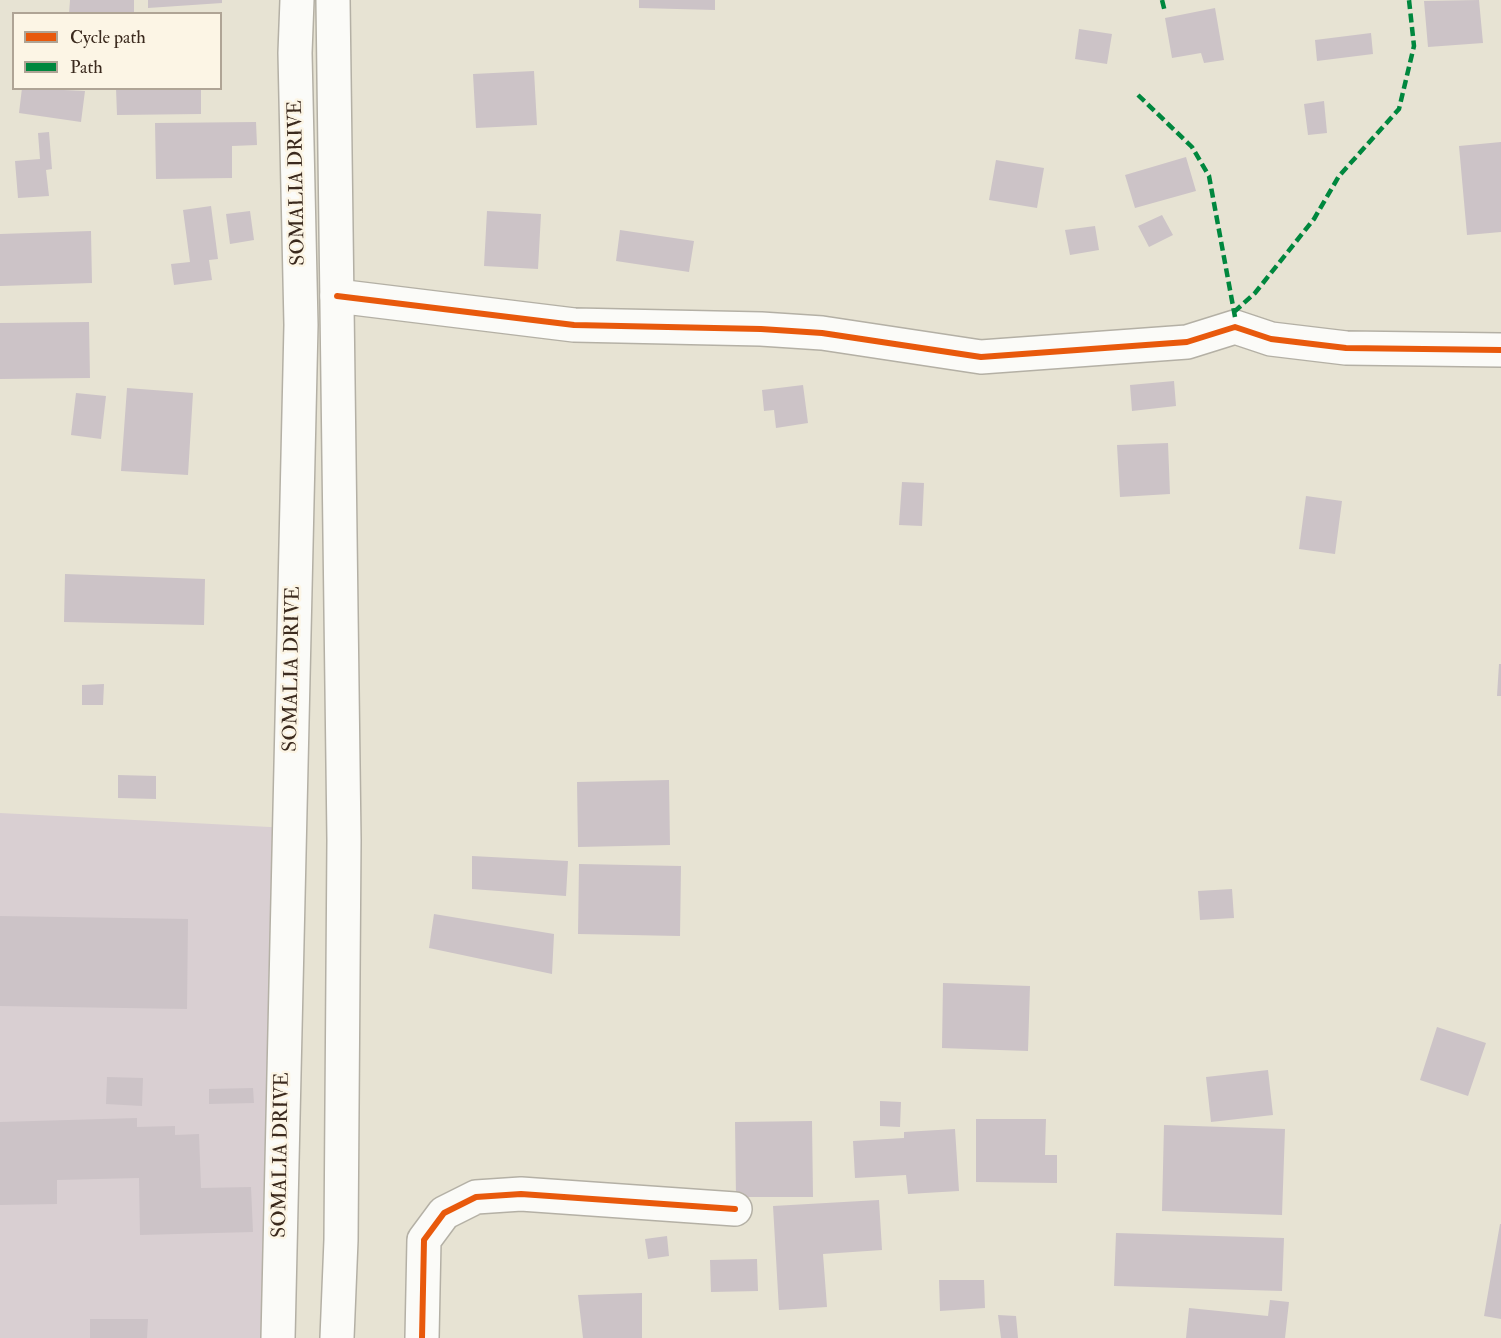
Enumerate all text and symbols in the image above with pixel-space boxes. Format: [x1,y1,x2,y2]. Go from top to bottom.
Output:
legend [12,12,222,90]
text: Cycle path [70,26,146,49]
text: Path [70,56,103,79]
street label: SOMALIA DRIVE [285,100,311,266]
street label: SOMALIA DRIVE [280,586,306,752]
street label: SOMALIA DRIVE [269,1072,295,1238]

